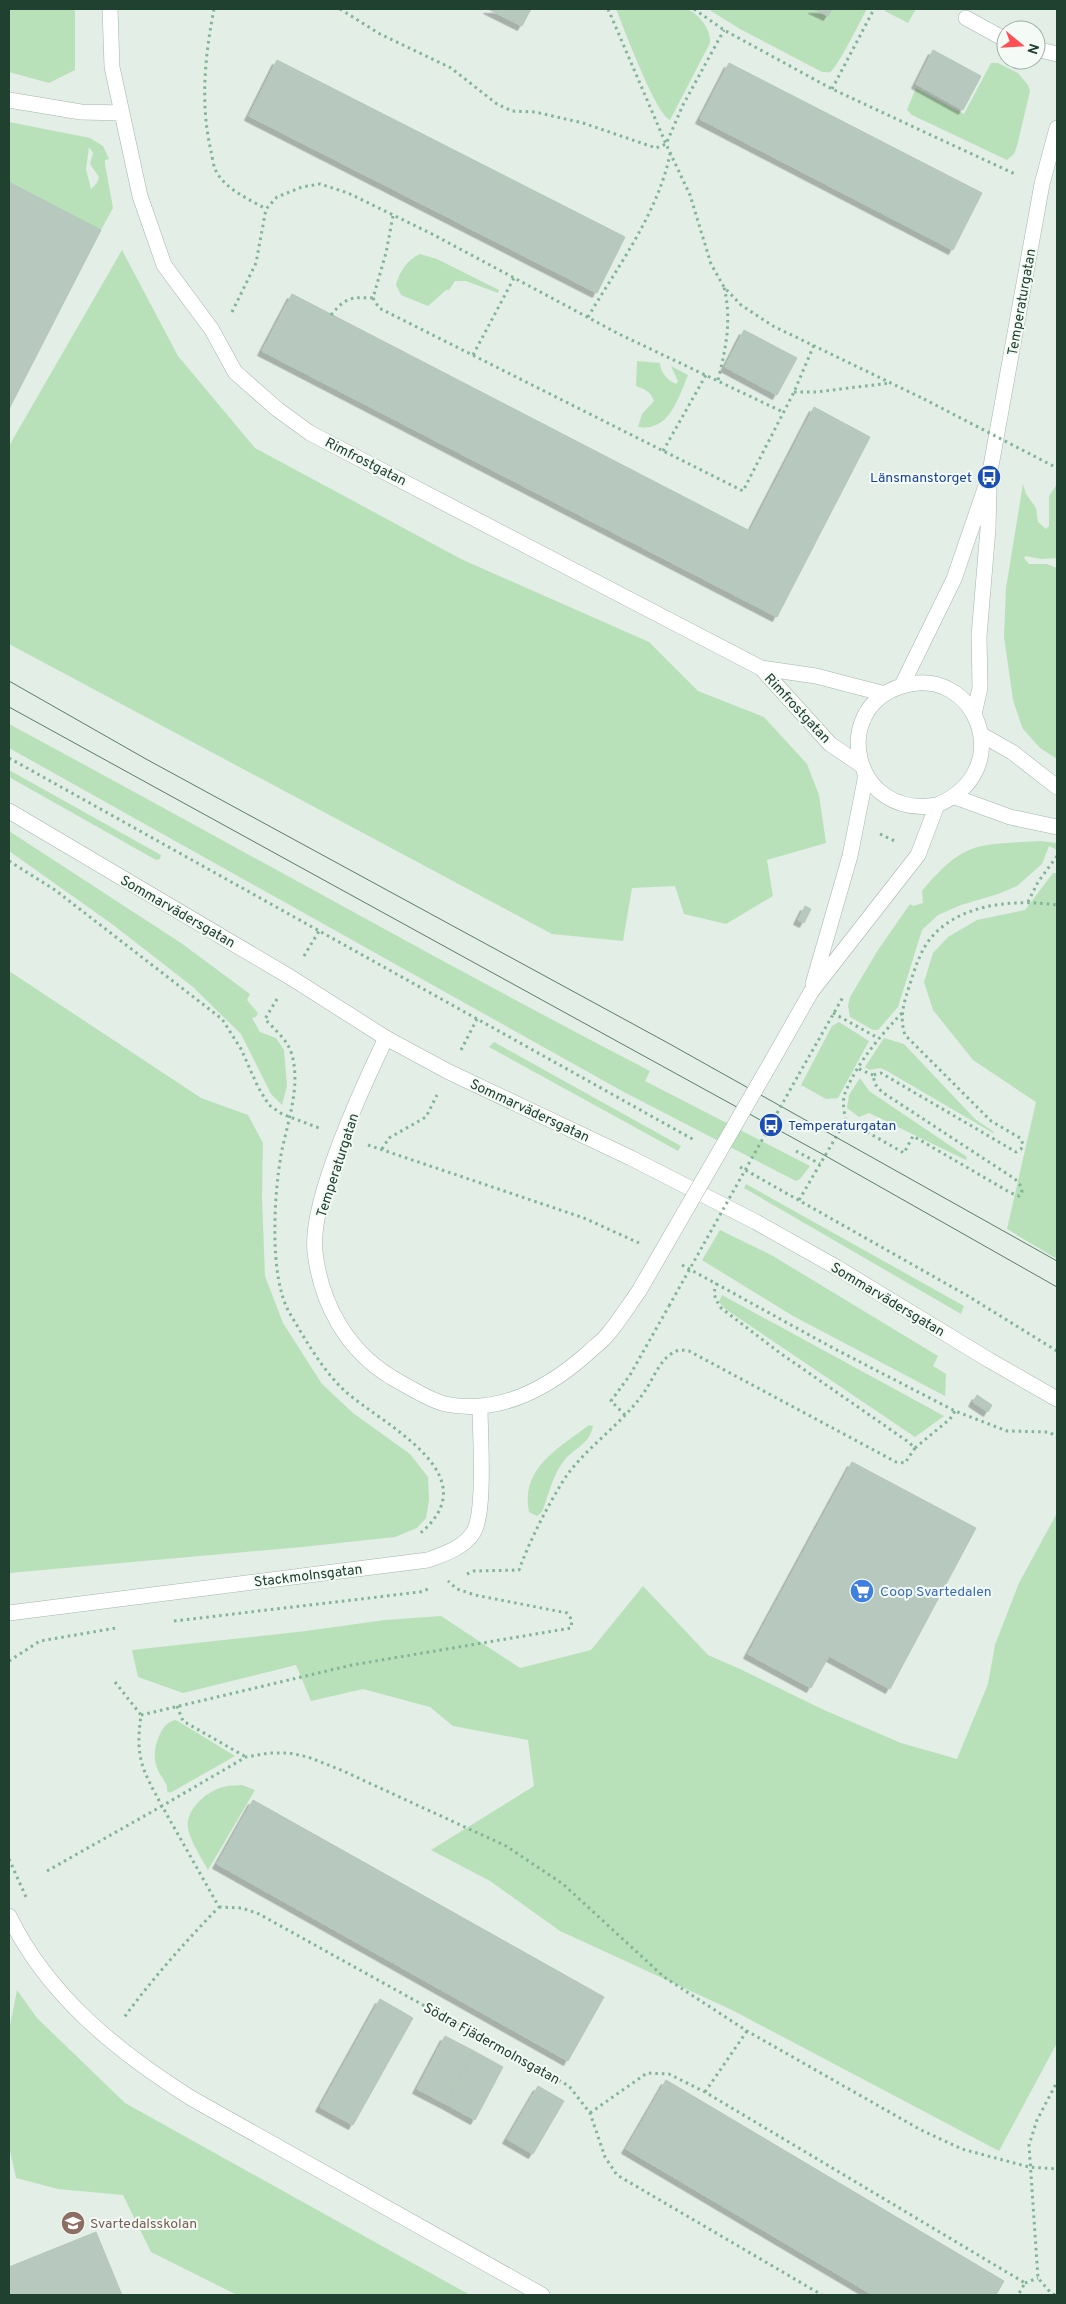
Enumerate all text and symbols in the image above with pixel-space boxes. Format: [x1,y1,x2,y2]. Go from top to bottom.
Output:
north arrow [996,20,1046,70]
text: N [1022,41,1042,56]
street label: Temperaturgatan [1005,247,1040,357]
street label: Rimfrostgatan [322,434,409,490]
bus stop icon: Länsmanstorget [976,464,1002,490]
place label: Länsmanstorget [870,470,972,487]
street label: Rimfrostgatan [760,671,834,748]
street label: Sommarvädersgatan [117,872,238,952]
street label: Sommarvädersgatan [467,1076,592,1147]
street label: Temperaturgatan [314,1111,363,1220]
bus stop icon: Temperaturgatan [758,1112,784,1138]
place label: Temperaturgatan [788,1118,896,1135]
street label: Sommarvädersgatan [827,1259,947,1341]
street label: Stackmolnsgatan [253,1561,363,1592]
supermarket icon: Coop Svartedalen [849,1578,875,1604]
place label: Coop Svartedalen [880,1584,992,1601]
street label: Södra Fjädermolnsgatan [420,2000,562,2089]
school or university icon: Svartedalsskolan [60,2210,86,2236]
place label: Svartedalsskolan [90,2216,197,2233]

